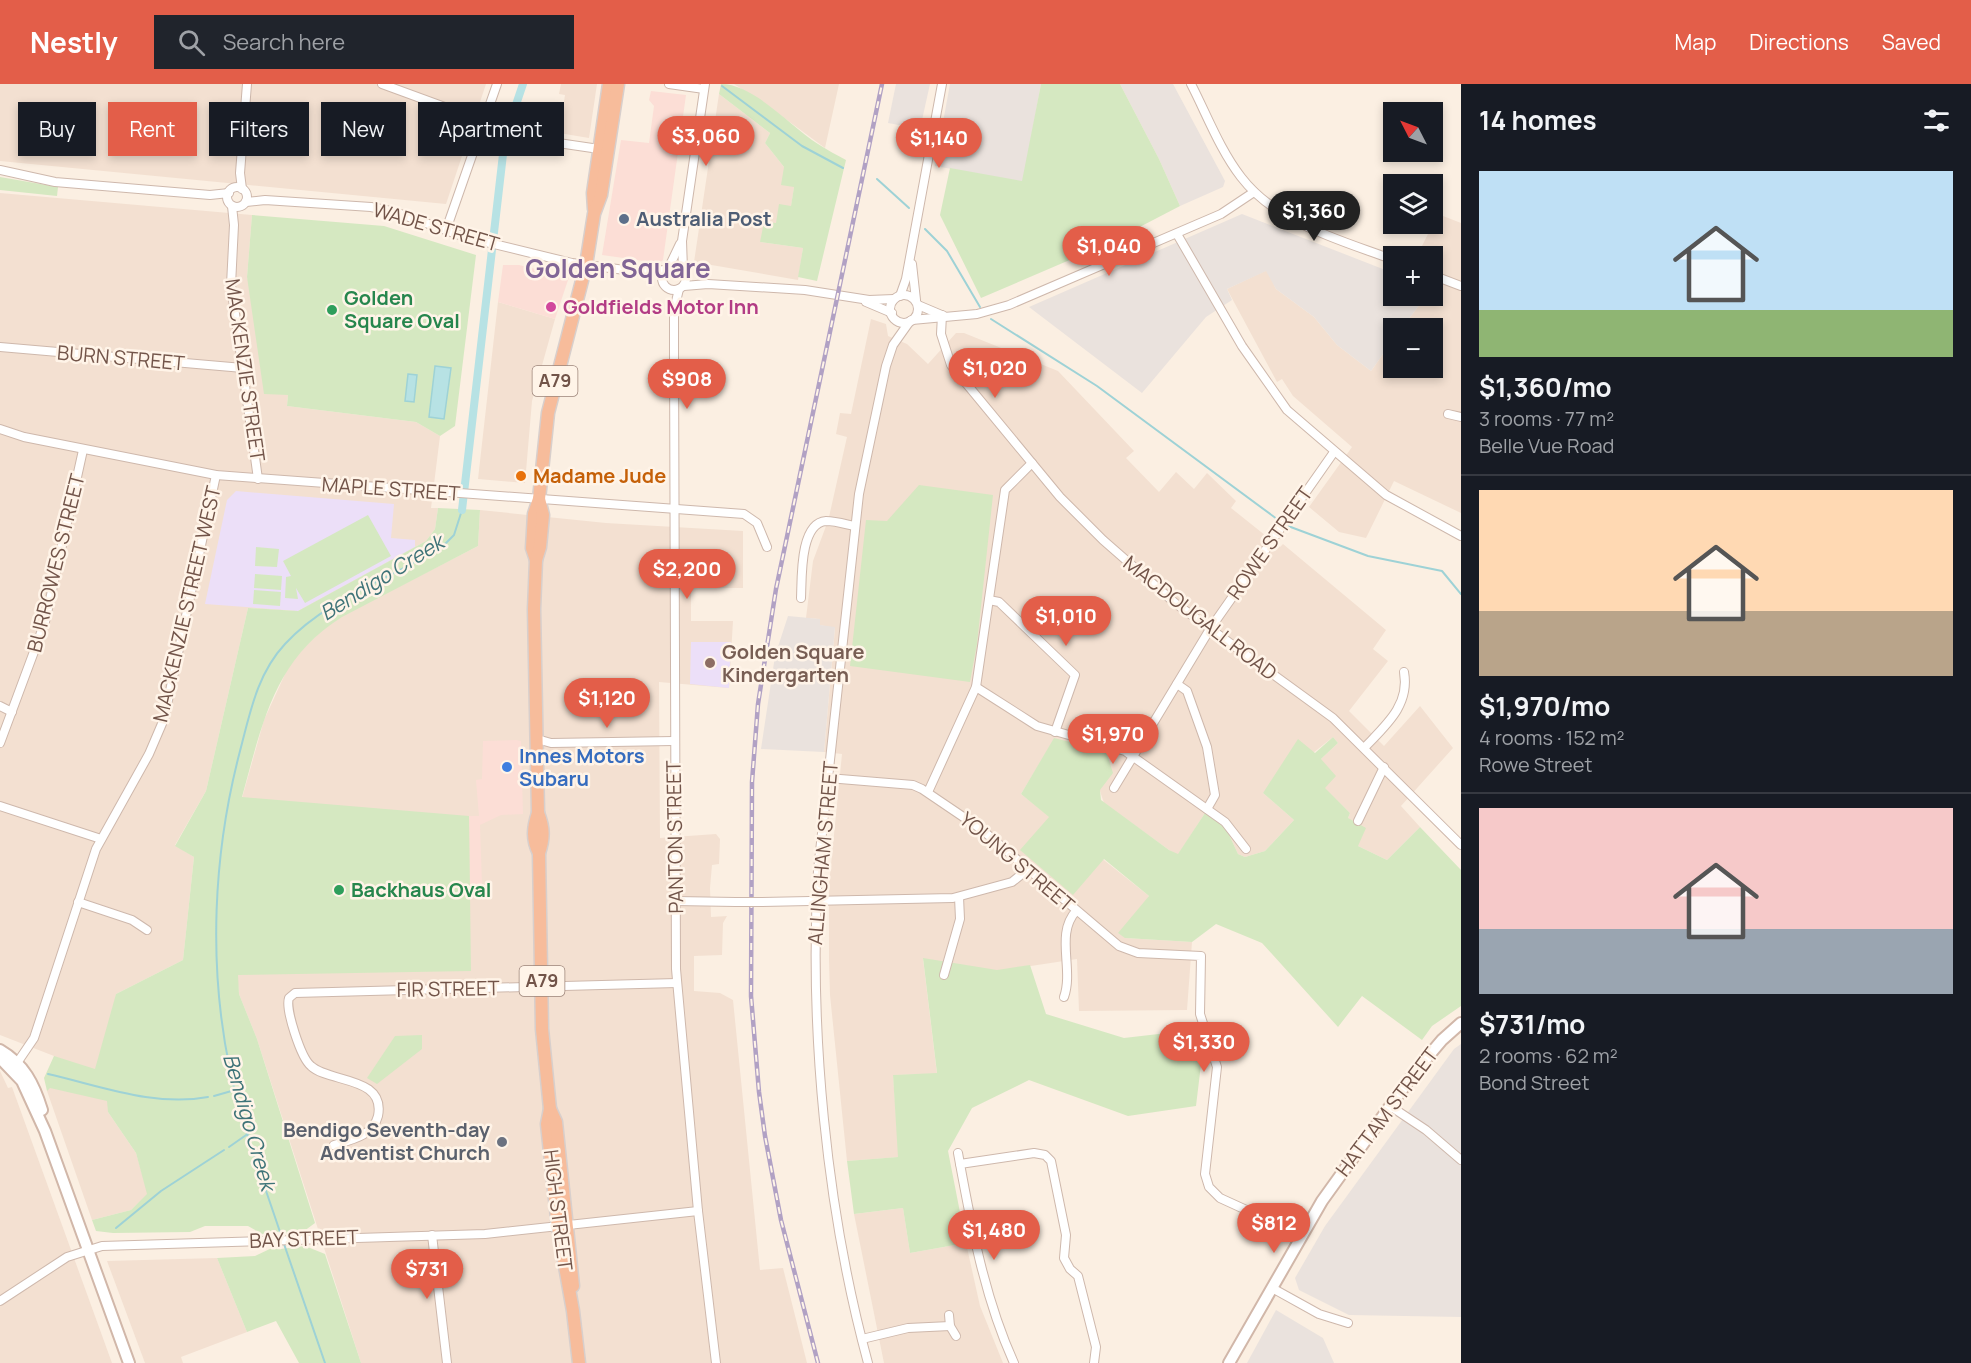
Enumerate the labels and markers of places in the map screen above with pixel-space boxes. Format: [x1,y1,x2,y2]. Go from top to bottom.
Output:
pin: $3,060 [657,116,755,167]
pin: $1,140 [890,118,988,169]
pin: $1,360 [1265,191,1363,242]
place label: Australia Post [636,205,772,232]
marker: Australia Post [617,212,631,226]
pin: $1,040 [1060,226,1158,277]
place label: Golden Square Oval [344,284,460,334]
place label: Goldfields Motor Inn [563,293,759,320]
marker: Goldfields Motor Inn [544,300,558,314]
marker: Golden Square Oval [325,303,339,317]
pin: $1,020 [946,348,1044,399]
pin: $908 [651,359,723,410]
place label: Madame Jude [533,462,666,489]
marker: Madame Jude [514,469,528,483]
pin: $2,200 [638,549,736,600]
pin: $1,010 [1017,596,1115,647]
place label: Golden Square Kindergarten [722,638,865,688]
marker: Golden Square Kindergarten [703,656,717,670]
pin: $1,120 [558,678,656,729]
pin: $1,970 [1064,714,1162,765]
place label: Innes Motors Subaru [519,742,645,792]
marker: Innes Motors Subaru [500,760,514,774]
place label: Backhaus Oval [351,876,491,903]
marker: Backhaus Oval [332,883,346,897]
pin: $1,330 [1155,1022,1253,1073]
place label: Bendigo Seventh-day Adventist Church [283,1116,491,1166]
marker: Bendigo Seventh-day Adventist Church [495,1135,509,1149]
pin: $812 [1238,1203,1310,1254]
pin: $1,480 [945,1210,1043,1261]
pin: $731 [391,1249,463,1300]

